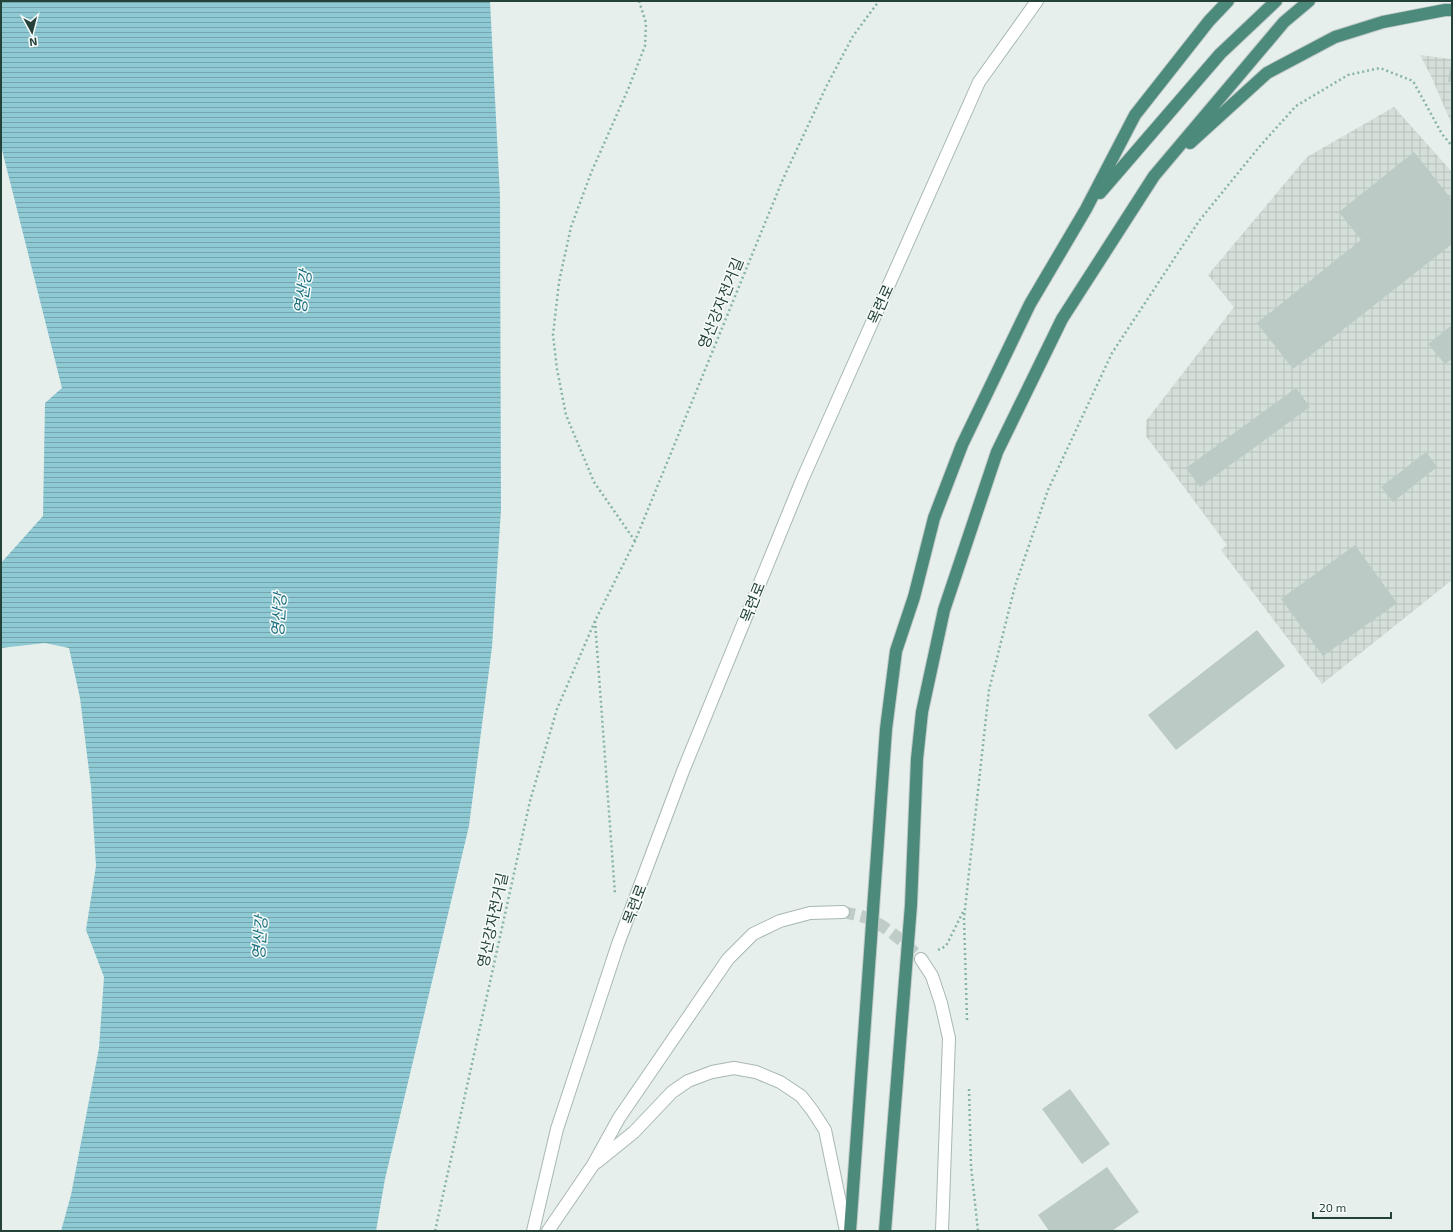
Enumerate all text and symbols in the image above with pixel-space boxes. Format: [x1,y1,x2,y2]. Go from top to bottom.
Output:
north arrow [12,12,52,52]
text: N [28,35,38,49]
street label: 영산강자전거길 [694,255,746,351]
water label: 영산강 [290,267,315,315]
street label: 목련로 [863,281,897,327]
street label: 목련로 [736,579,768,625]
water label: 영산강 [267,590,289,638]
street label: 영산강자전거길 [473,871,511,969]
street label: 목련로 [618,881,650,927]
water label: 영산강 [248,913,270,961]
scale bar [1313,1194,1391,1220]
text: 20 m [1319,1200,1346,1214]

